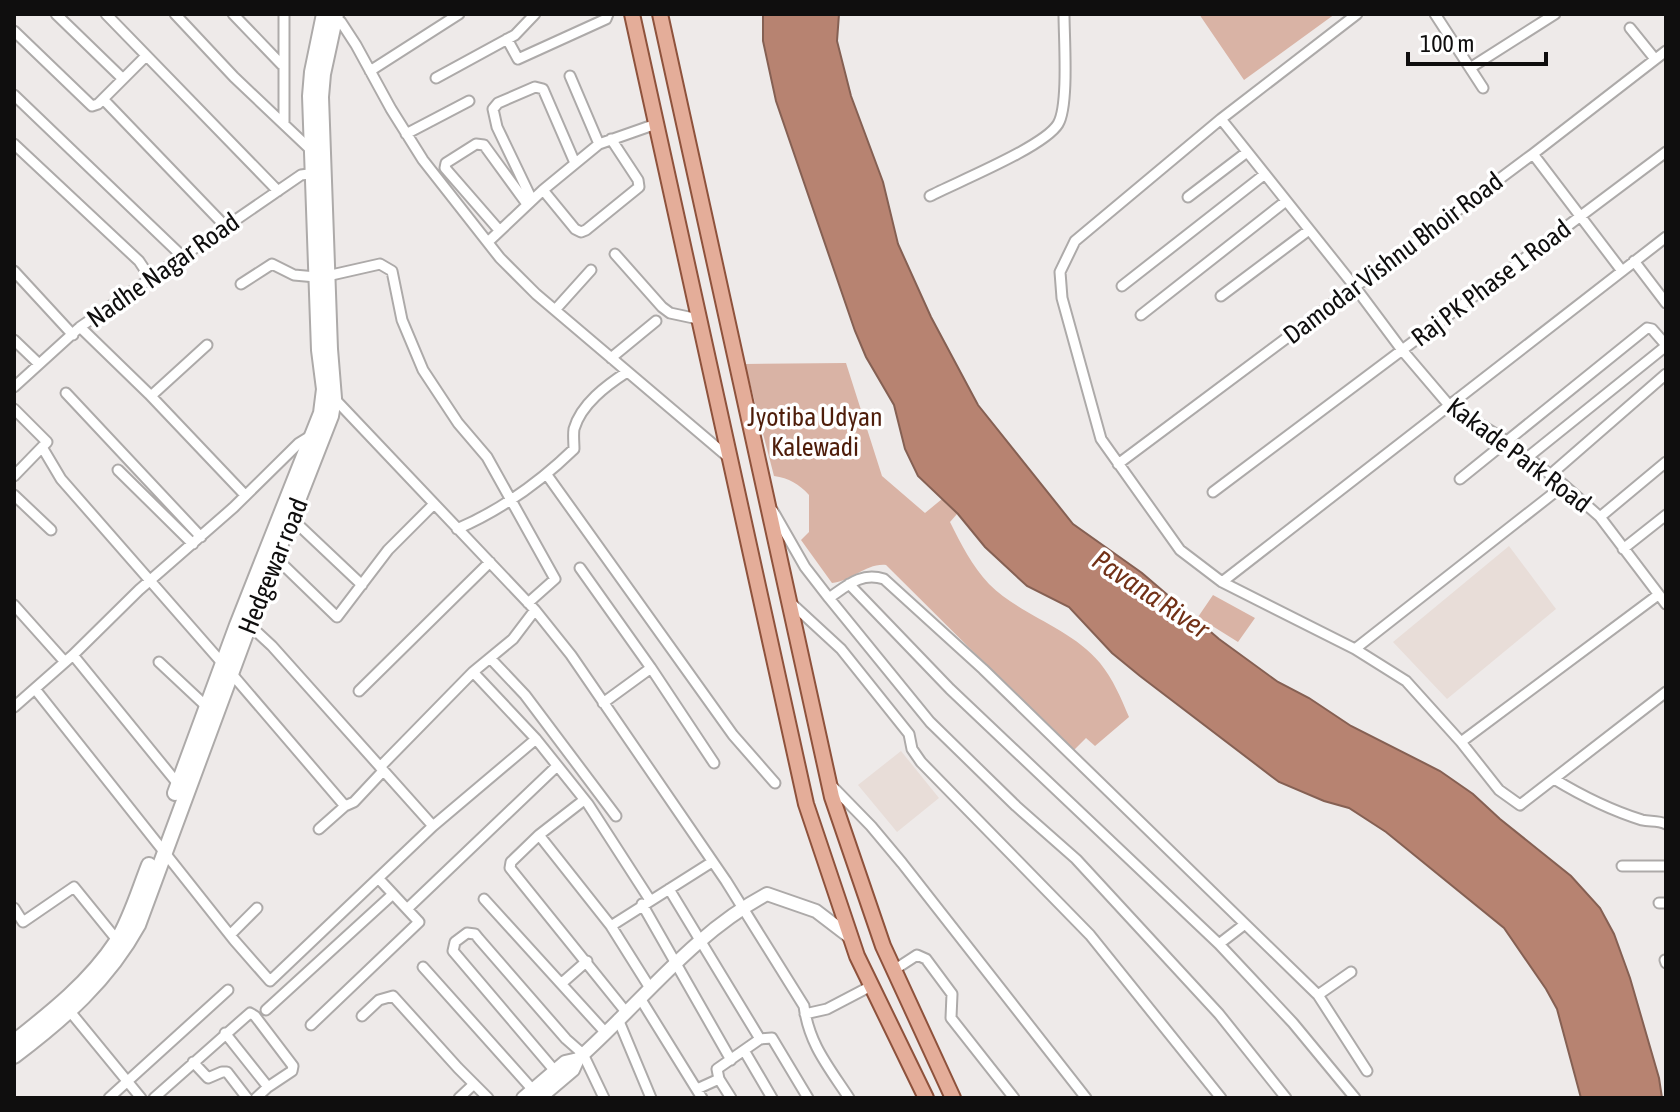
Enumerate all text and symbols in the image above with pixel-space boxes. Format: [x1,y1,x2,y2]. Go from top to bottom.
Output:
scale bar [1408,16,1546,66]
text: 100 m [1420,30,1474,57]
street label: Damodar Vishnu Bhoir Road [1278,166,1508,350]
street label: Nadhe Nagar Road [81,206,245,334]
street label: Raj PK Phase 1 Road [1406,214,1576,352]
street label: Kakade Park Road [1441,391,1597,519]
park label: Jyotiba Udyan Kalewadi [747,402,883,462]
street label: Hedgewar road [232,494,314,638]
water label: Pavana River [1087,543,1217,646]

